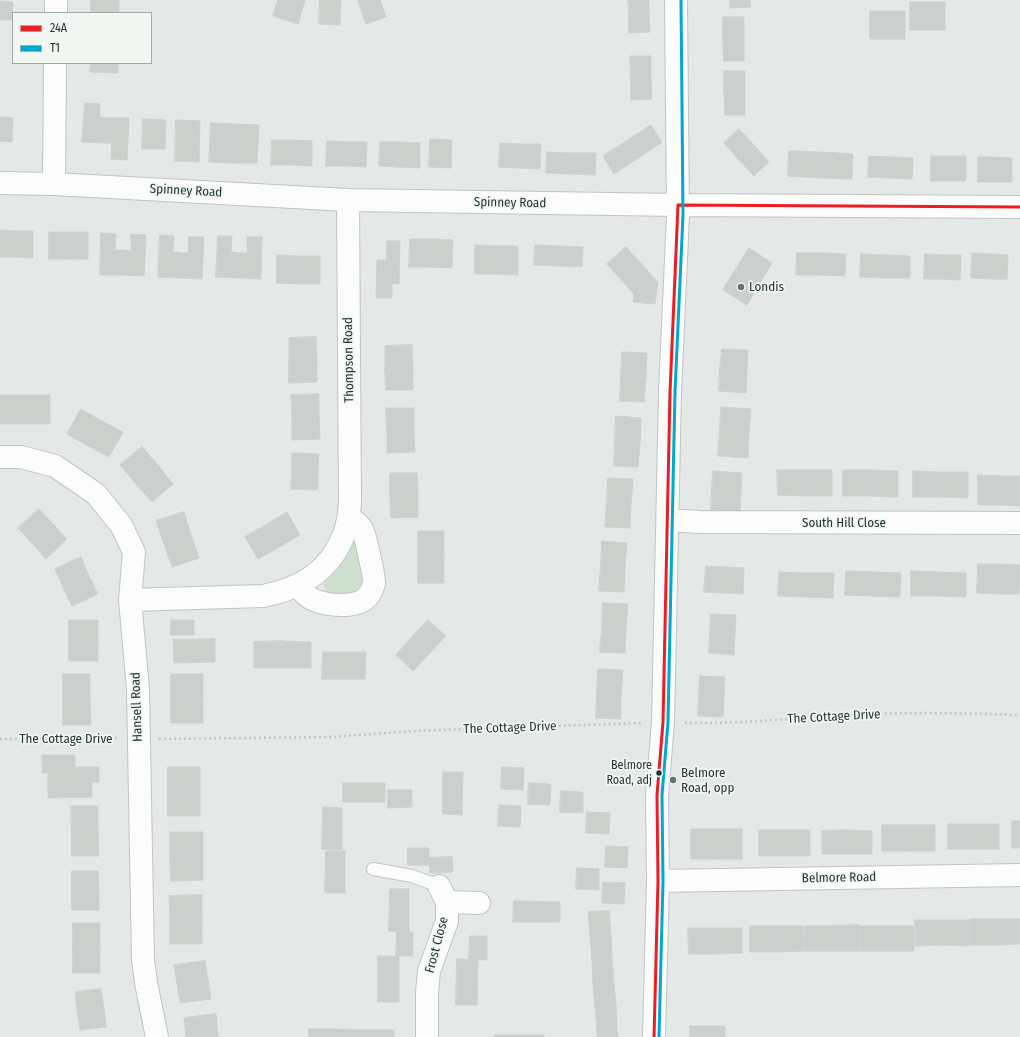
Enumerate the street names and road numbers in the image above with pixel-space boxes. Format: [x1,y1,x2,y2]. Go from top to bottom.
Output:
street label: Spinney Road [149,181,223,201]
street label: Spinney Road [474,195,546,211]
street label: Thompson Road [340,317,358,403]
street label: South Hill Close [802,515,886,531]
street label: Hansell Road [128,672,146,742]
street label: The Cottage Drive [787,707,881,727]
street label: The Cottage Drive [463,719,557,737]
street label: The Cottage Drive [19,731,113,747]
street label: Belmore Road [802,870,876,886]
street label: Frost Close [422,915,452,975]

